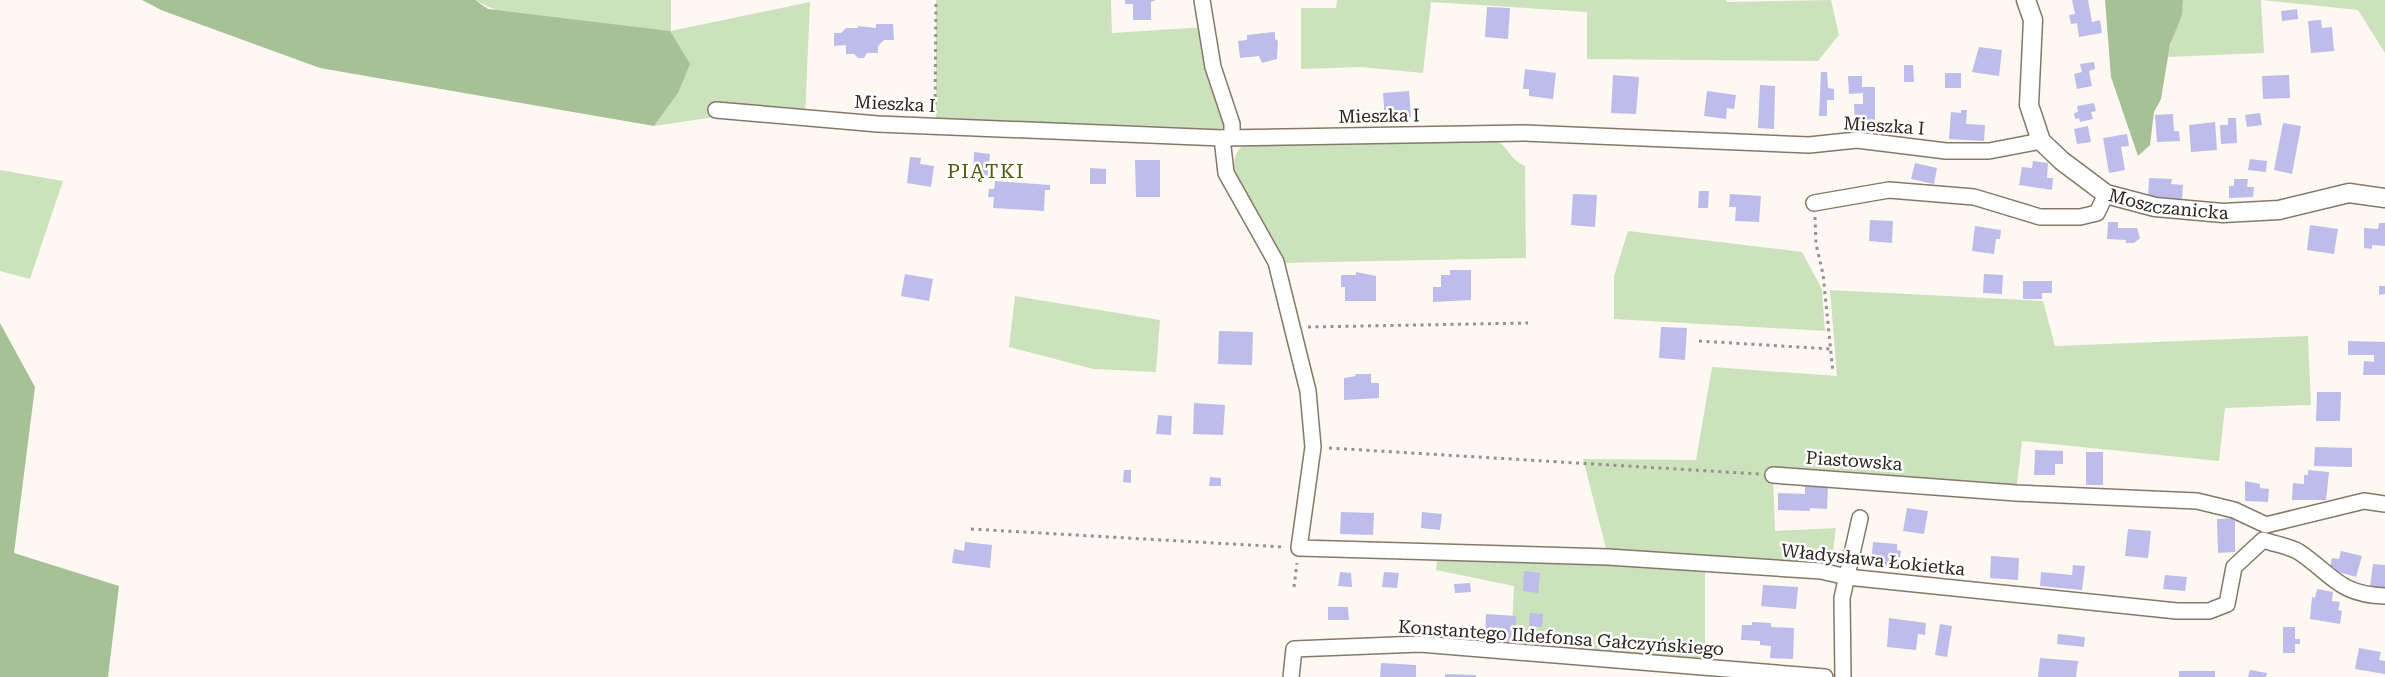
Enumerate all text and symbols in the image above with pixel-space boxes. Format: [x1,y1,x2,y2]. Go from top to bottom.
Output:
street label: Mieszka I [854,91,936,116]
street label: Mieszka I [1338,104,1420,127]
street label: Mieszka I [1843,112,1925,139]
district label: PIĄTKI [947,159,1025,183]
street label: Moszczanicka [2107,184,2229,223]
street label: Piastowska [1805,447,1903,474]
street label: Władysława Łokietka [1780,539,1966,580]
street label: Konstantego Ildefonsa Gałczyńskiego [1397,616,1725,659]

